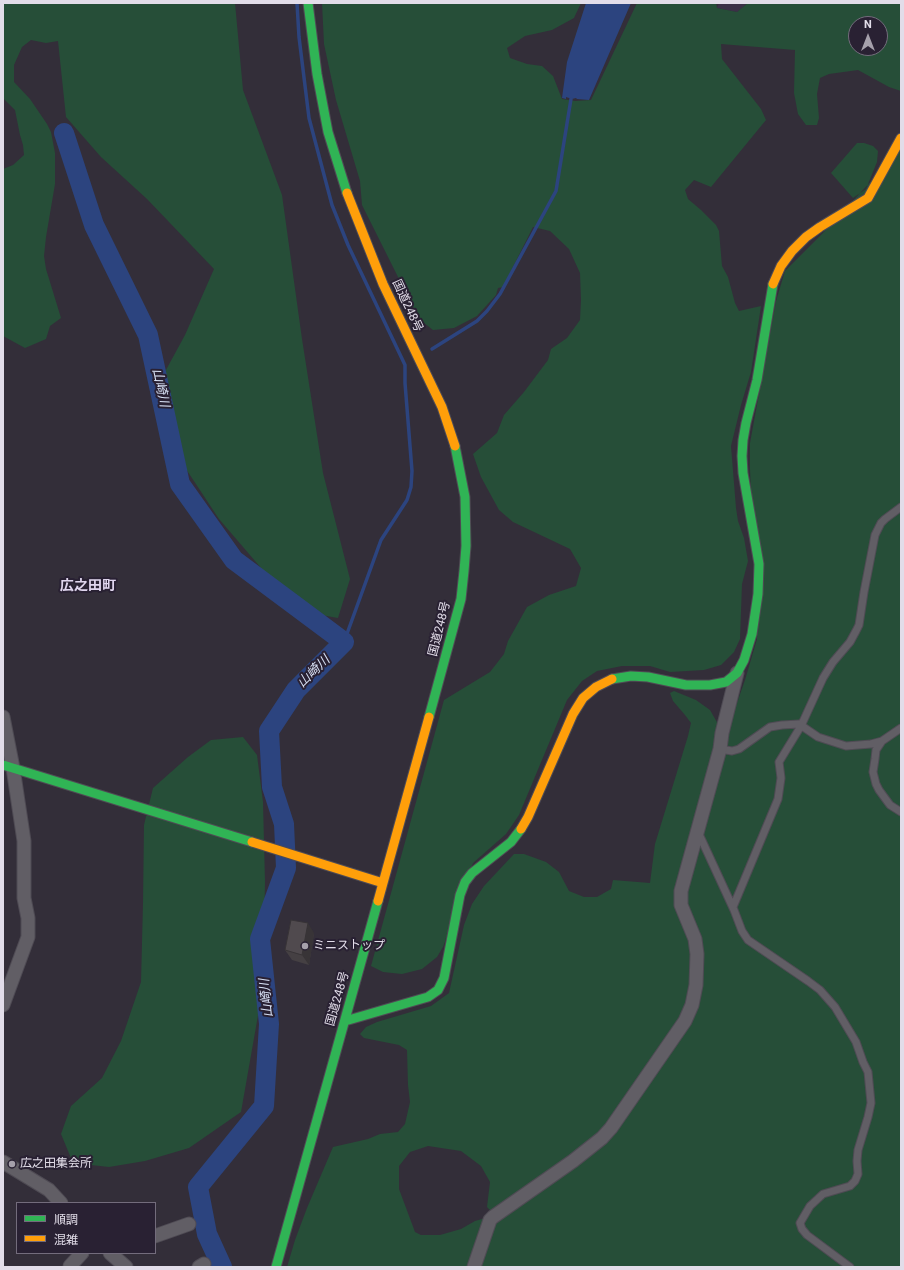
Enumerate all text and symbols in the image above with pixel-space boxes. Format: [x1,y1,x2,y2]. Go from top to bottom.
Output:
north arrow [848,16,888,56]
text: N [864,18,872,31]
street label: 国道248号 [389,277,425,335]
water label: 山崎川 [148,367,172,409]
district label: 広之田町 [60,578,116,594]
street label: 国道248号 [426,600,454,658]
water label: 山崎川 [295,653,333,691]
place label: ミニストップ [313,939,385,953]
marker: ミニストップ [300,941,310,951]
street label: 国道248号 [323,970,353,1028]
water label: 山崎川 [257,978,277,1018]
place label: 広之田集会所 [20,1157,92,1171]
marker: 広之田集会所 [7,1159,17,1169]
legend [16,1202,156,1254]
text: 順調 [54,1213,78,1227]
text: 混雑 [54,1233,78,1247]

